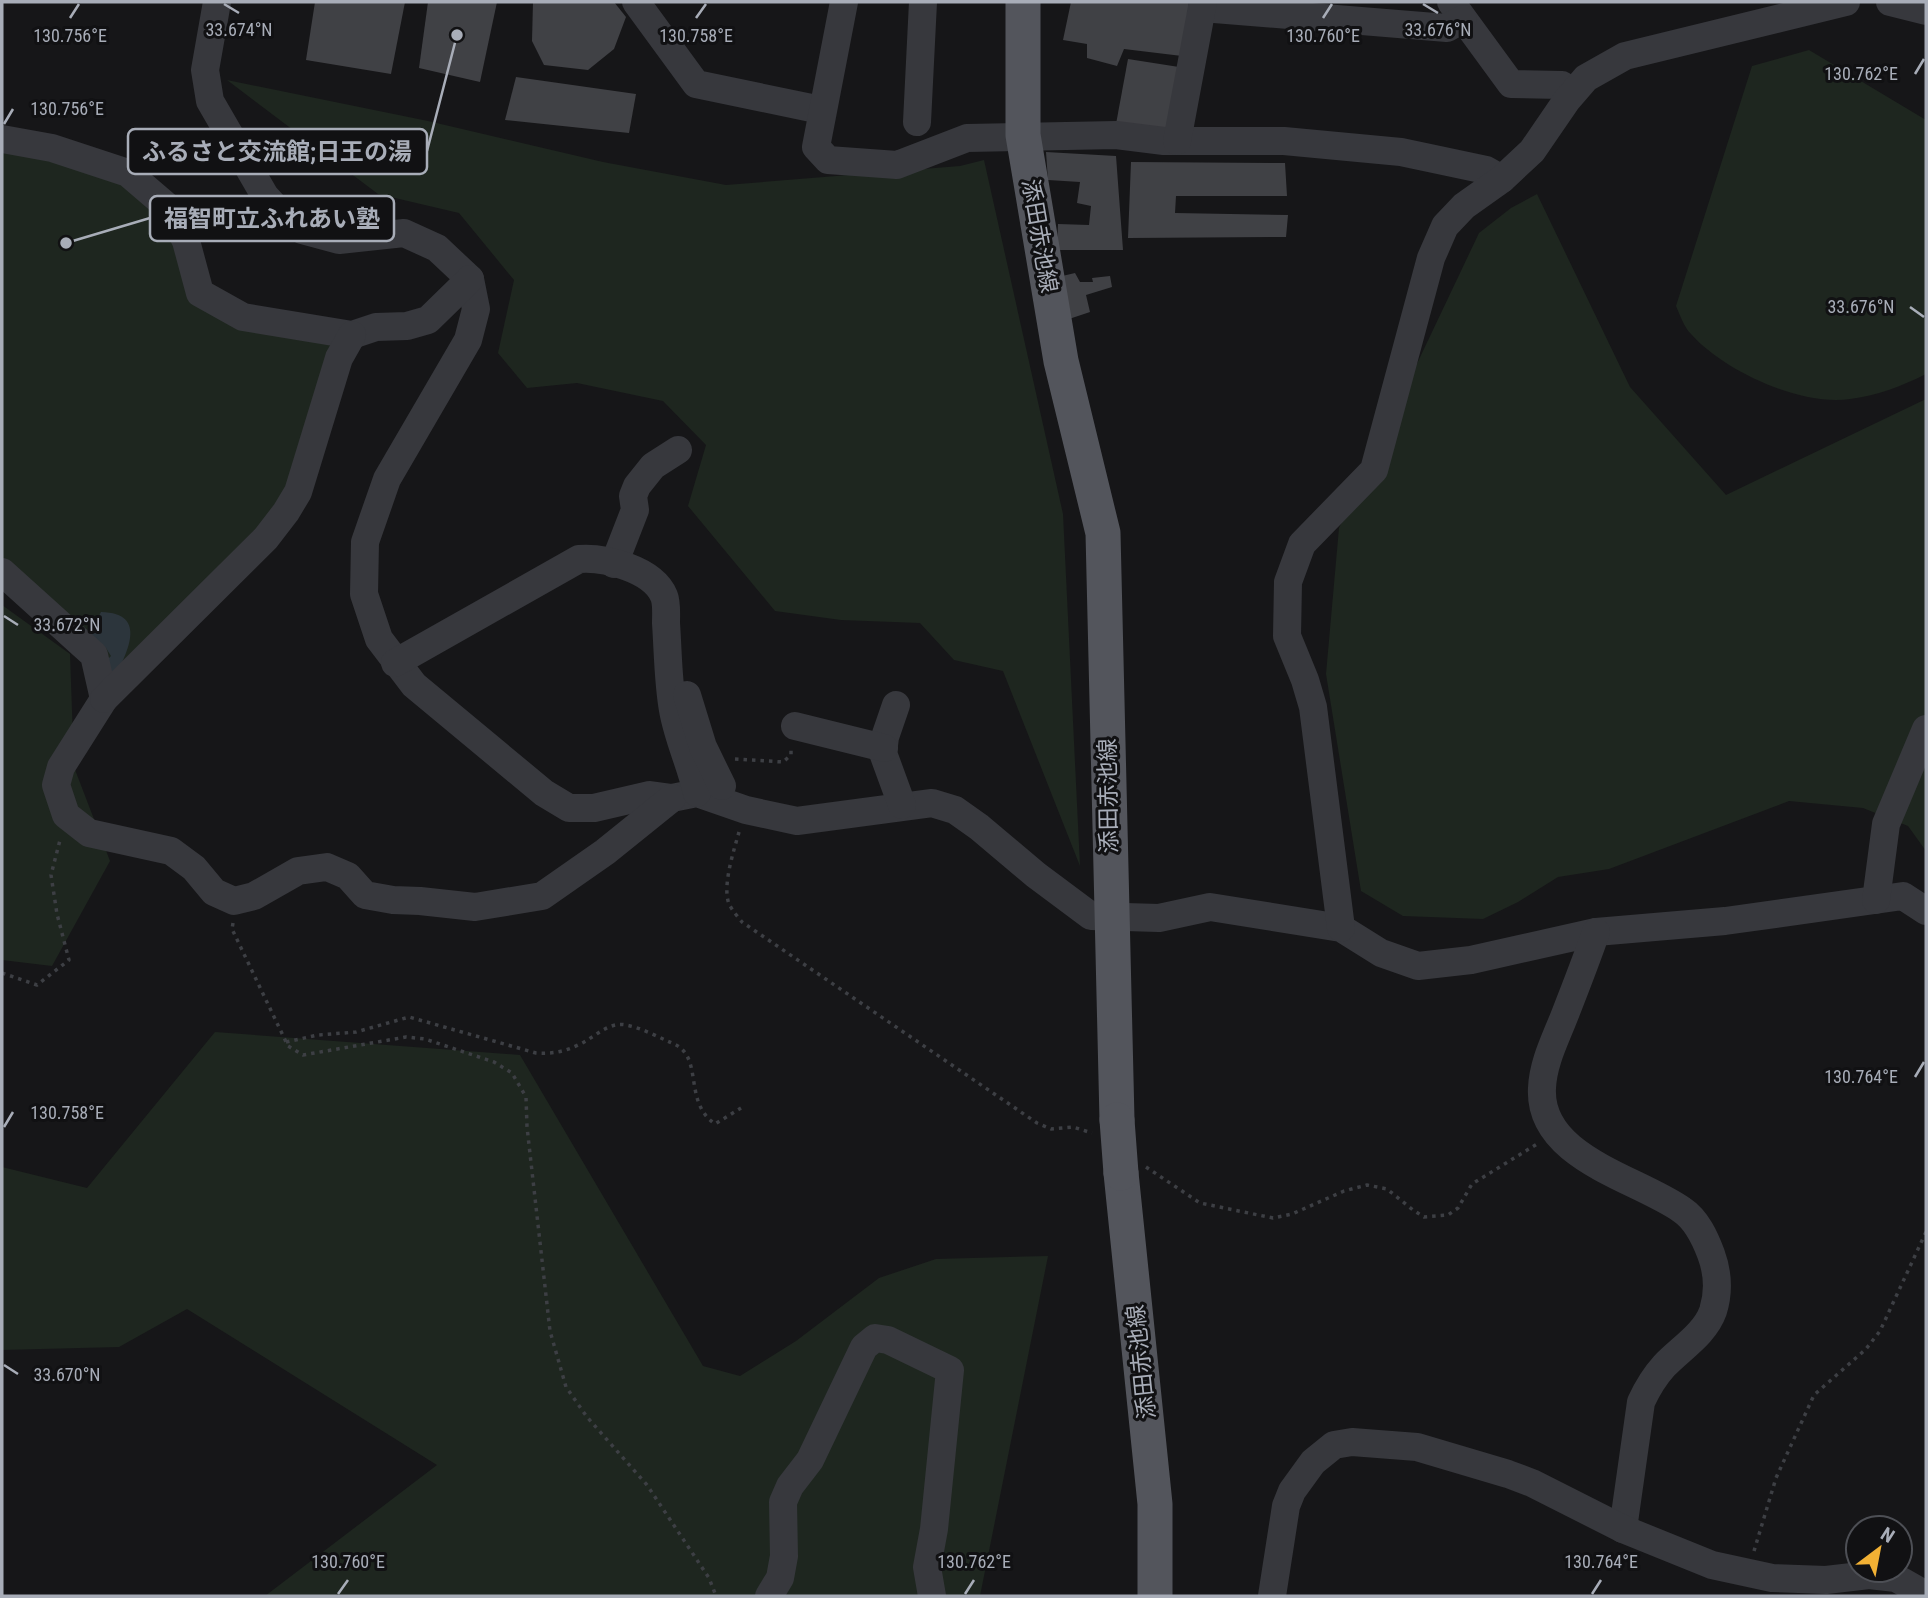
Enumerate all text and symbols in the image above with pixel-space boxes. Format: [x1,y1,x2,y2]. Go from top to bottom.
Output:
text: 33.674°N [205,19,273,40]
text: 33.676°N [1404,19,1472,40]
text: 130.756°E [33,25,107,46]
text: 130.758°E [659,25,733,46]
text: 130.760°E [1286,25,1360,46]
text: 130.762°E [1824,63,1898,84]
text: 130.756°E [30,98,104,119]
callout: ふるさと交流館;日王の湯 [128,129,427,174]
text: ふるさと交流館;日王の湯 [142,138,412,166]
street label: 添田赤池線 [1016,177,1063,295]
callout: 福智町立ふれあい塾 [150,196,394,241]
text: 福智町立ふれあい塾 [164,205,380,233]
text: 33.676°N [1827,296,1895,317]
text: 33.672°N [33,614,101,635]
street label: 添田赤池線 [1094,738,1123,854]
text: 130.764°E [1824,1066,1898,1087]
text: 130.758°E [30,1102,104,1123]
street label: 添田赤池線 [1122,1303,1161,1421]
text: 33.670°N [33,1364,101,1385]
north arrow [1844,1514,1914,1584]
text: N [1877,1522,1899,1548]
text: 130.760°E [311,1551,385,1572]
text: 130.762°E [937,1551,1011,1572]
text: 130.764°E [1564,1551,1638,1572]

